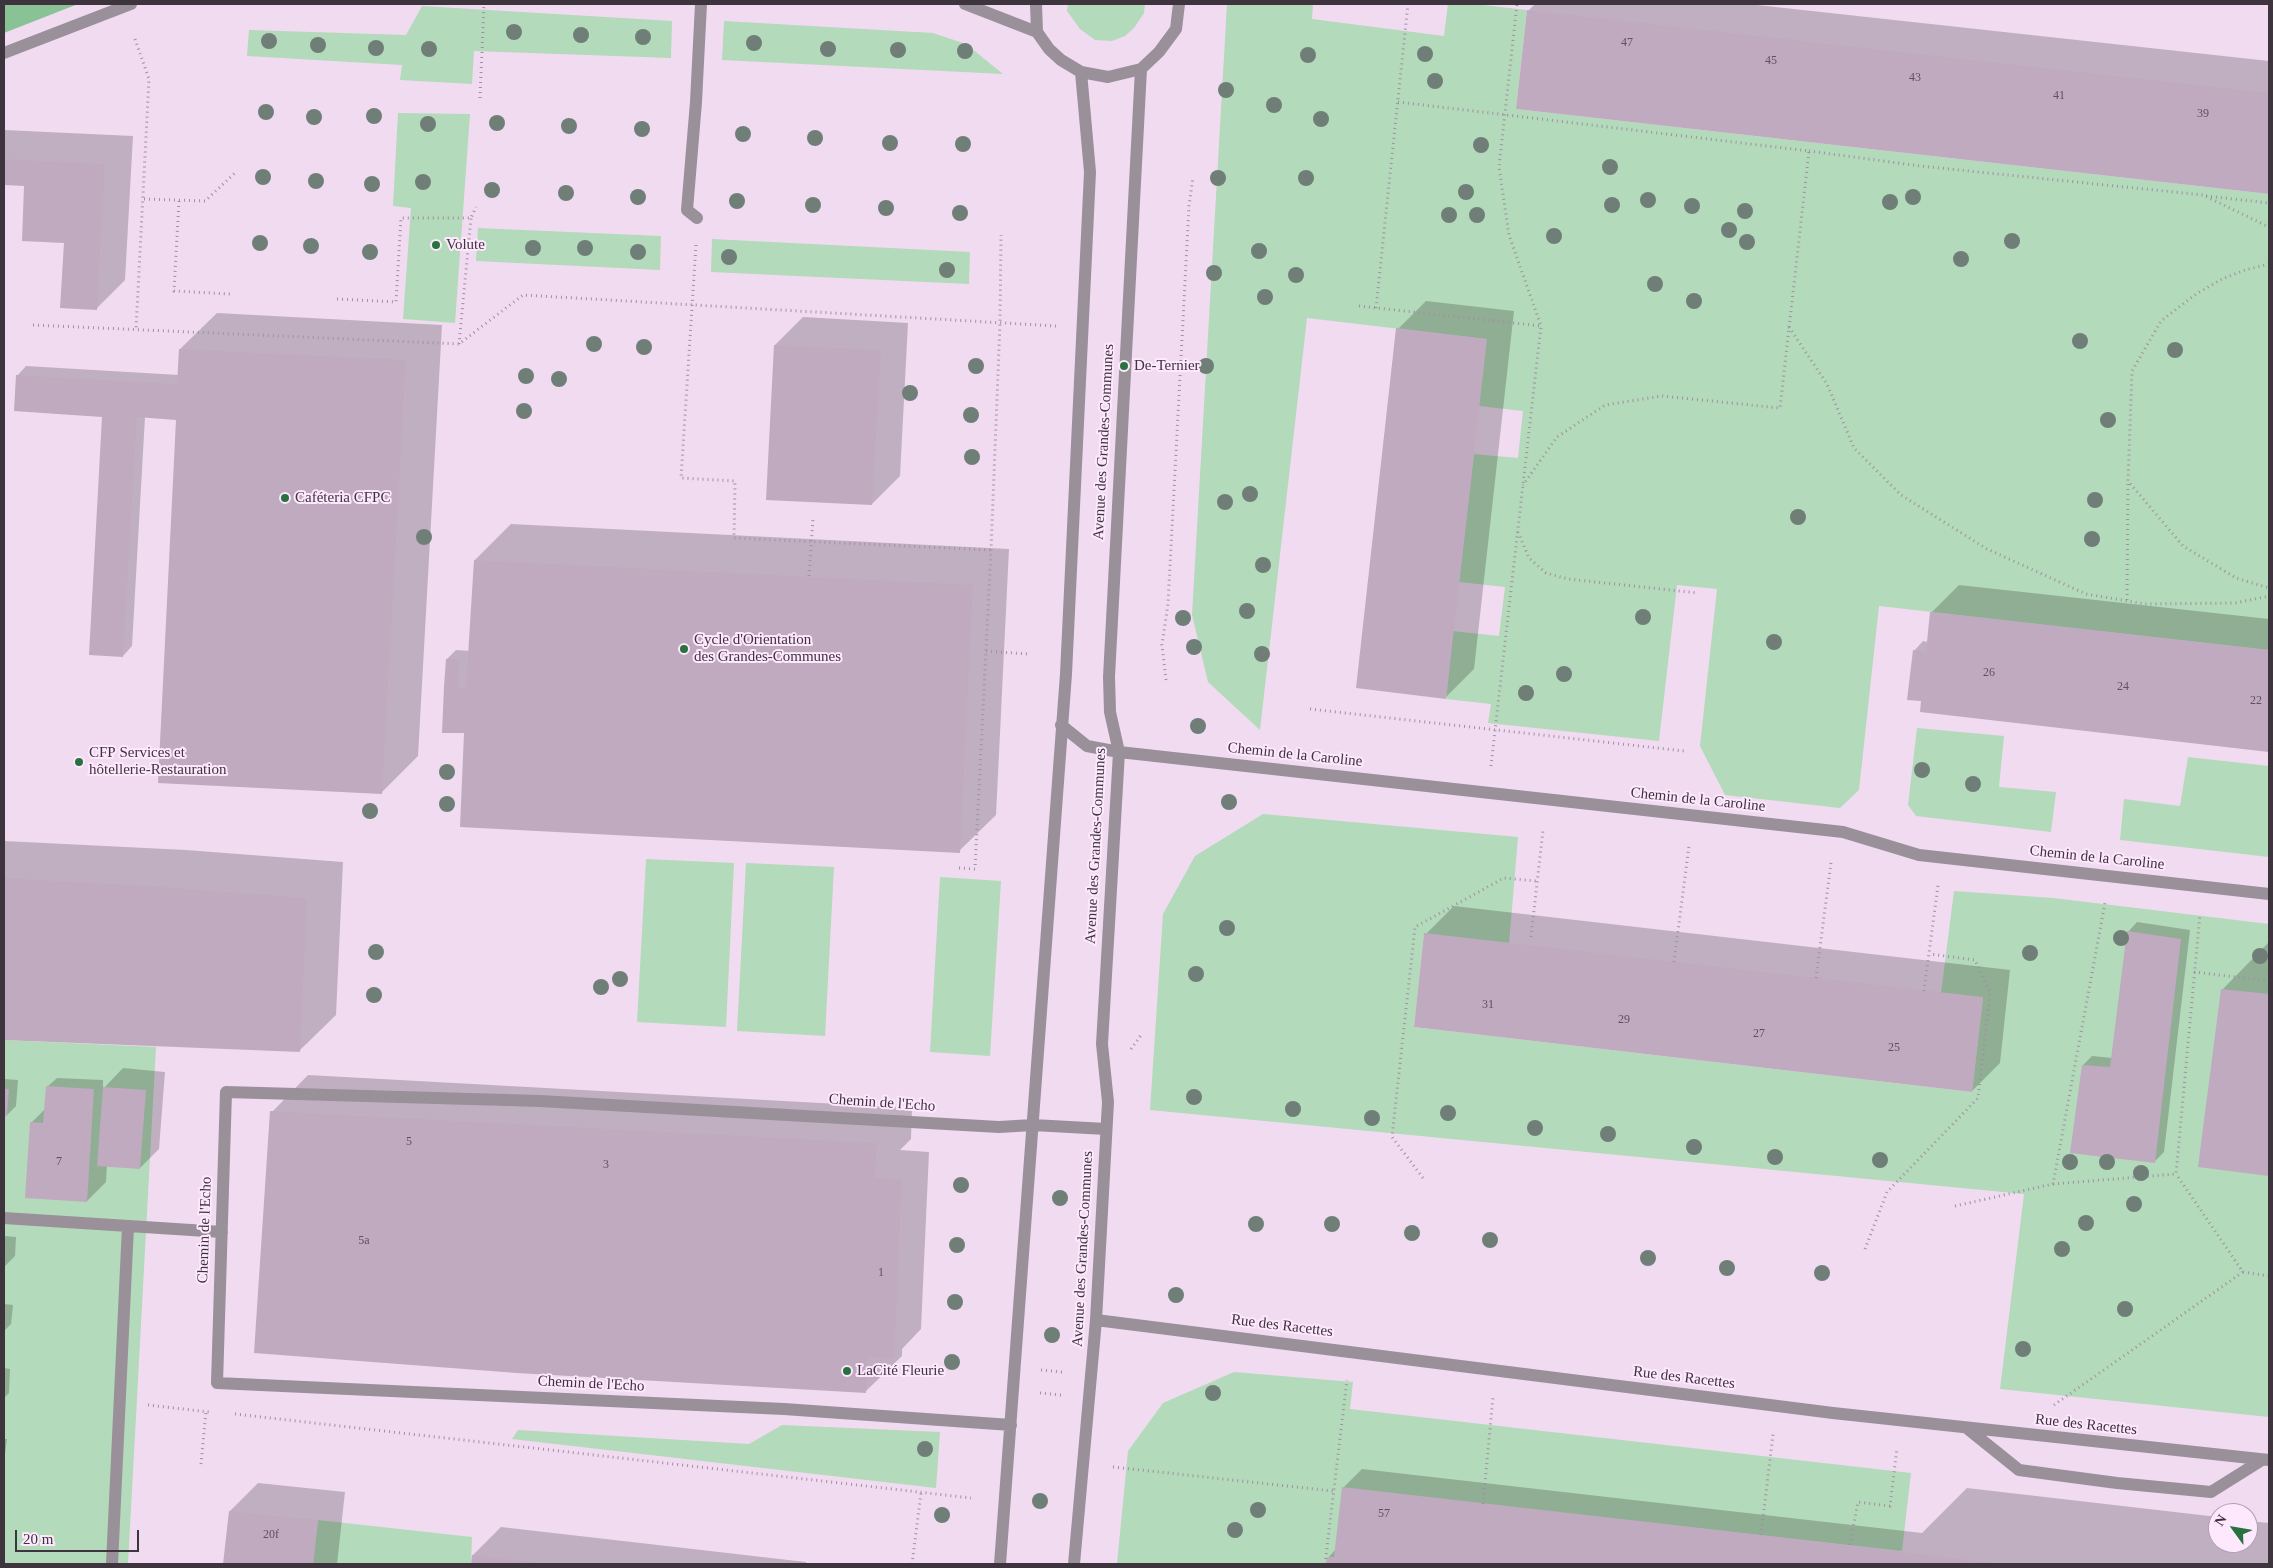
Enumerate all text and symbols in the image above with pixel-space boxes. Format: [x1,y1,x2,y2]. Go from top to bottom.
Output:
house number: 47 [1621,36,1633,50]
house number: 45 [1765,54,1777,68]
house number: 43 [1909,71,1921,85]
house number: 41 [2053,89,2065,103]
house number: 39 [2197,107,2209,121]
place label: Volute [446,236,485,254]
marker: Volute [430,239,442,251]
street label: Avenue des Grandes-Communes [1090,343,1118,541]
place label: De-Ternier [1134,357,1200,375]
marker: De-Ternier [1118,360,1130,372]
place label: Caféteria CFPC [295,489,390,507]
marker: Caféteria CFPC [279,492,291,504]
place label: Cycle d'Orientation des Grandes-Communes [694,631,841,666]
marker: Cycle d'Orientation des Grandes-Communes [678,643,690,655]
house number: 26 [1983,666,1995,680]
house number: 24 [2117,680,2129,694]
house number: 22 [2250,694,2262,708]
street label: Chemin de la Caroline [1227,739,1363,771]
place label: CFP Services et hôtellerie-Restauration [89,744,226,779]
street label: Avenue des Grandes-Communes [1082,747,1110,945]
marker: CFP Services et hôtellerie-Restauration [73,756,85,768]
street label: Chemin de la Caroline [1630,784,1766,816]
street label: Chemin de la Caroline [2029,842,2165,874]
house number: 31 [1482,998,1494,1012]
house number: 29 [1618,1013,1630,1027]
house number: 27 [1753,1027,1765,1041]
house number: 25 [1888,1041,1900,1055]
street label: Chemin de l'Echo [828,1090,936,1116]
house number: 5 [406,1135,412,1149]
street label: Avenue des Grandes-Communes [1069,1150,1097,1348]
house number: 7 [56,1155,62,1169]
house number: 3 [603,1158,609,1172]
street label: Chemin de l'Echo [194,1176,216,1284]
house number: 5a [358,1234,370,1248]
house number: 1 [878,1266,884,1280]
street label: Rue des Racettes [1230,1311,1334,1341]
place label: LaCité Fleurie [857,1362,944,1380]
street label: Rue des Racettes [1632,1363,1736,1393]
marker: LaCité Fleurie [841,1365,853,1377]
street label: Chemin de l'Echo [537,1372,645,1396]
street label: Rue des Racettes [2034,1411,2138,1439]
north arrow [2208,1503,2258,1553]
house number: 57 [1378,1507,1390,1521]
text: N [2212,1512,2230,1529]
scale bar [18,1520,141,1552]
house number: 20f [263,1528,279,1542]
text: 20 m [23,1531,53,1547]

